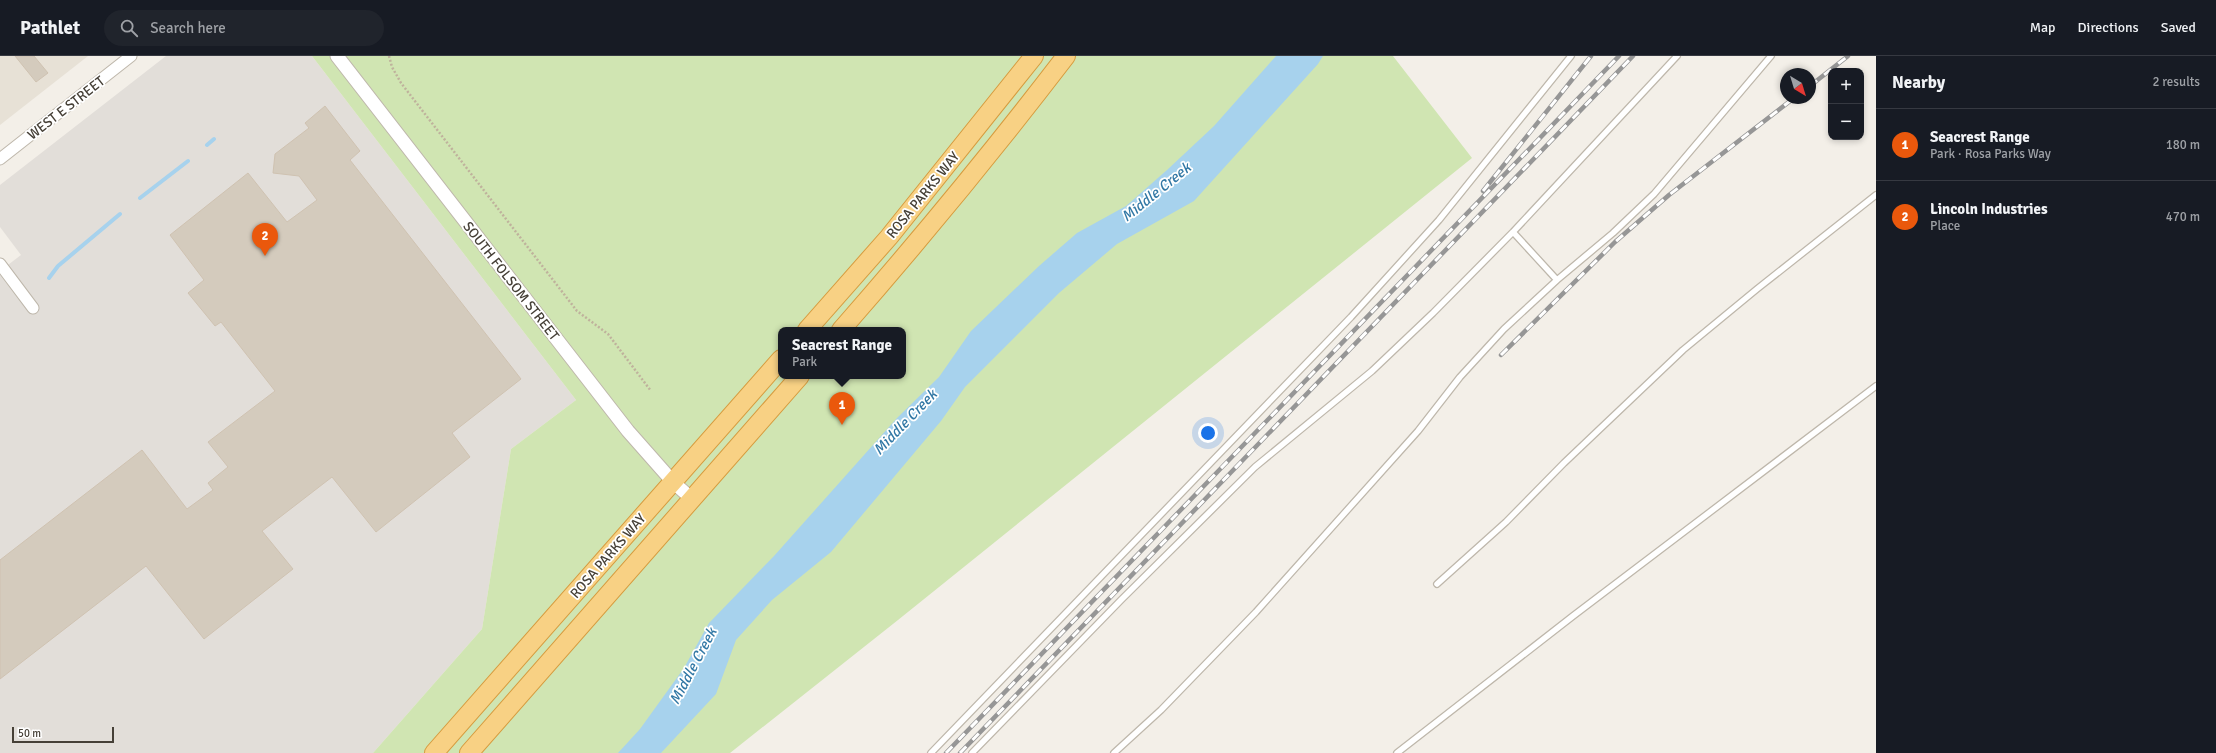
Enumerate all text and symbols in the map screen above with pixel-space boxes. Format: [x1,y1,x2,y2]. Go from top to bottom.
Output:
search box [104,10,384,46]
text: Pathlet [20,16,80,40]
icon: search [118,17,140,39]
text: Search here [150,19,226,37]
text: Map [2030,19,2056,36]
text: Directions [2078,19,2139,36]
text: Saved [2161,19,2196,36]
north arrow [1780,68,1816,104]
map controls [1828,68,1864,140]
button: + [1828,68,1864,104]
street label: WEST E STREET [24,72,108,144]
text: Nearby [1892,72,1945,93]
text: 2 results [2152,74,2200,90]
button: − [1828,104,1864,140]
text: Seacrest Range [1930,128,2030,146]
text: 1 [1901,137,1909,153]
text: 180 m [2166,137,2200,153]
text: Park · Rosa Parks Way [1930,146,2051,162]
street label: ROSA PARKS WAY [883,148,963,242]
water label: Middle Creek [1118,158,1195,225]
text: Lincoln Industries [1930,200,2048,218]
text: 2 [1901,209,1909,225]
text: 470 m [2166,209,2200,225]
street label: SOUTH FOLSOM STREET [459,218,563,344]
text: Place [1930,218,1960,234]
pin: 2 [252,223,278,256]
popup [778,327,906,379]
text: Seacrest Range [792,336,892,354]
text: Park [792,354,817,370]
water label: Middle Creek [869,384,942,458]
pin: 1 [829,392,855,425]
your location [1198,423,1218,443]
street label: ROSA PARKS WAY [567,510,649,602]
water label: Middle Creek [665,623,721,707]
scale bar [12,725,114,744]
text: 50 m [18,727,41,740]

